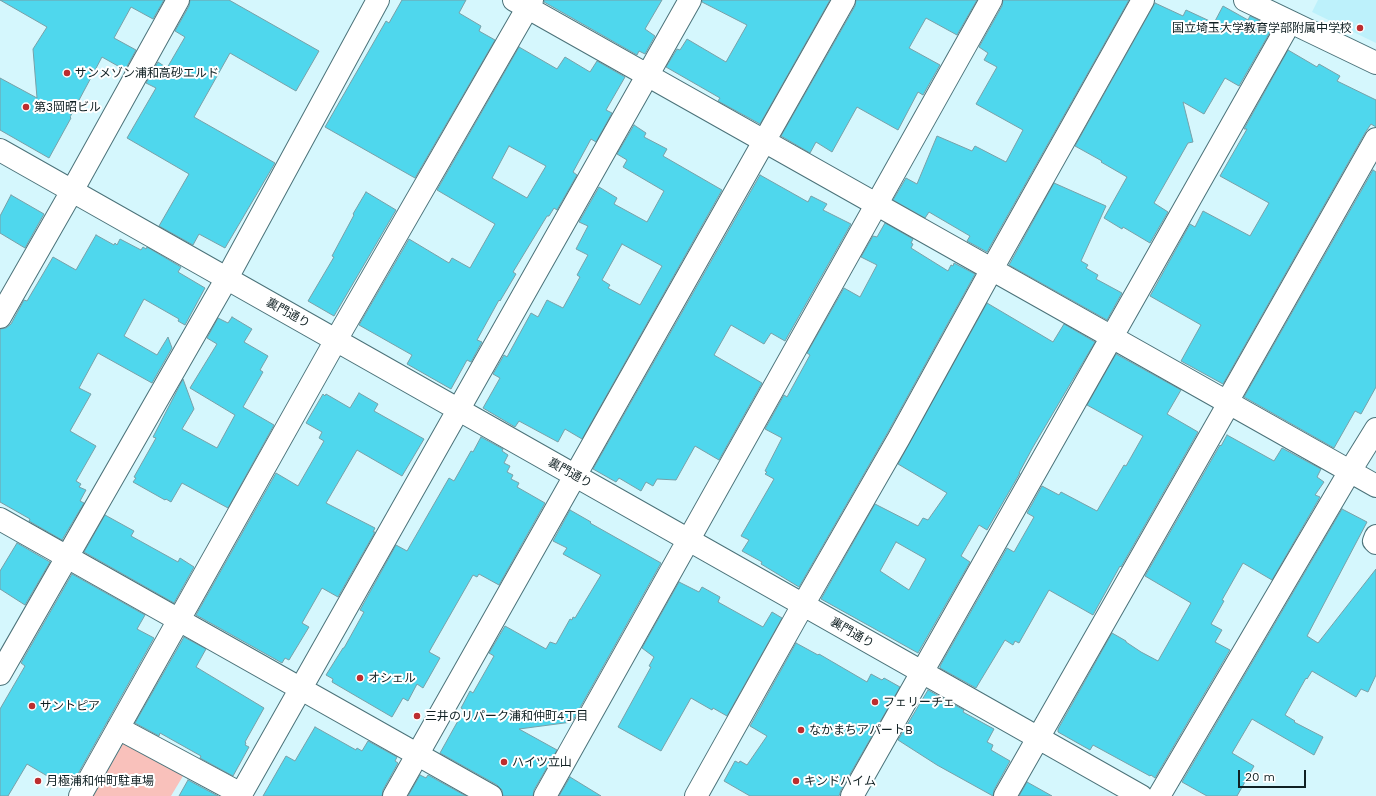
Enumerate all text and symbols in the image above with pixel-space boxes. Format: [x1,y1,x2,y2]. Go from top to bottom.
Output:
place label: 国立埼玉大学教育学部附属中学校 [1172,21,1352,35]
marker: 国立埼玉大学教育学部附属中学校 [1355,23,1365,33]
place label: サンメゾン浦和高砂エルド [75,66,219,80]
marker: サンメゾン浦和高砂エルド [62,68,72,78]
place label: 第3岡昭ビル [34,100,101,114]
marker: 第3岡昭ビル [21,102,31,112]
street label: 裏門通り [264,295,312,331]
street label: 裏門通り [546,455,594,491]
street label: 裏門通り [828,615,876,651]
place label: オシェル [368,671,416,685]
marker: オシェル [355,673,365,683]
place label: フェリーチェ [883,695,955,709]
marker: フェリーチェ [870,697,880,707]
place label: サントピア [40,699,100,713]
marker: サントピア [27,701,37,711]
place label: 三井のリパーク浦和仲町4丁目 [425,709,588,723]
marker: 三井のリパーク浦和仲町4丁目 [412,711,422,721]
place label: なかまちアパートB [809,723,913,737]
marker: なかまちアパートB [796,725,806,735]
place label: ハイツ立山 [512,755,572,769]
marker: ハイツ立山 [499,757,509,767]
scale bar [1240,762,1308,788]
text: 20 m [1245,770,1275,784]
place label: 月極浦和仲町駐車場 [46,774,154,788]
place label: キンドハイム [804,774,876,788]
marker: 月極浦和仲町駐車場 [33,776,43,786]
marker: キンドハイム [791,776,801,786]

